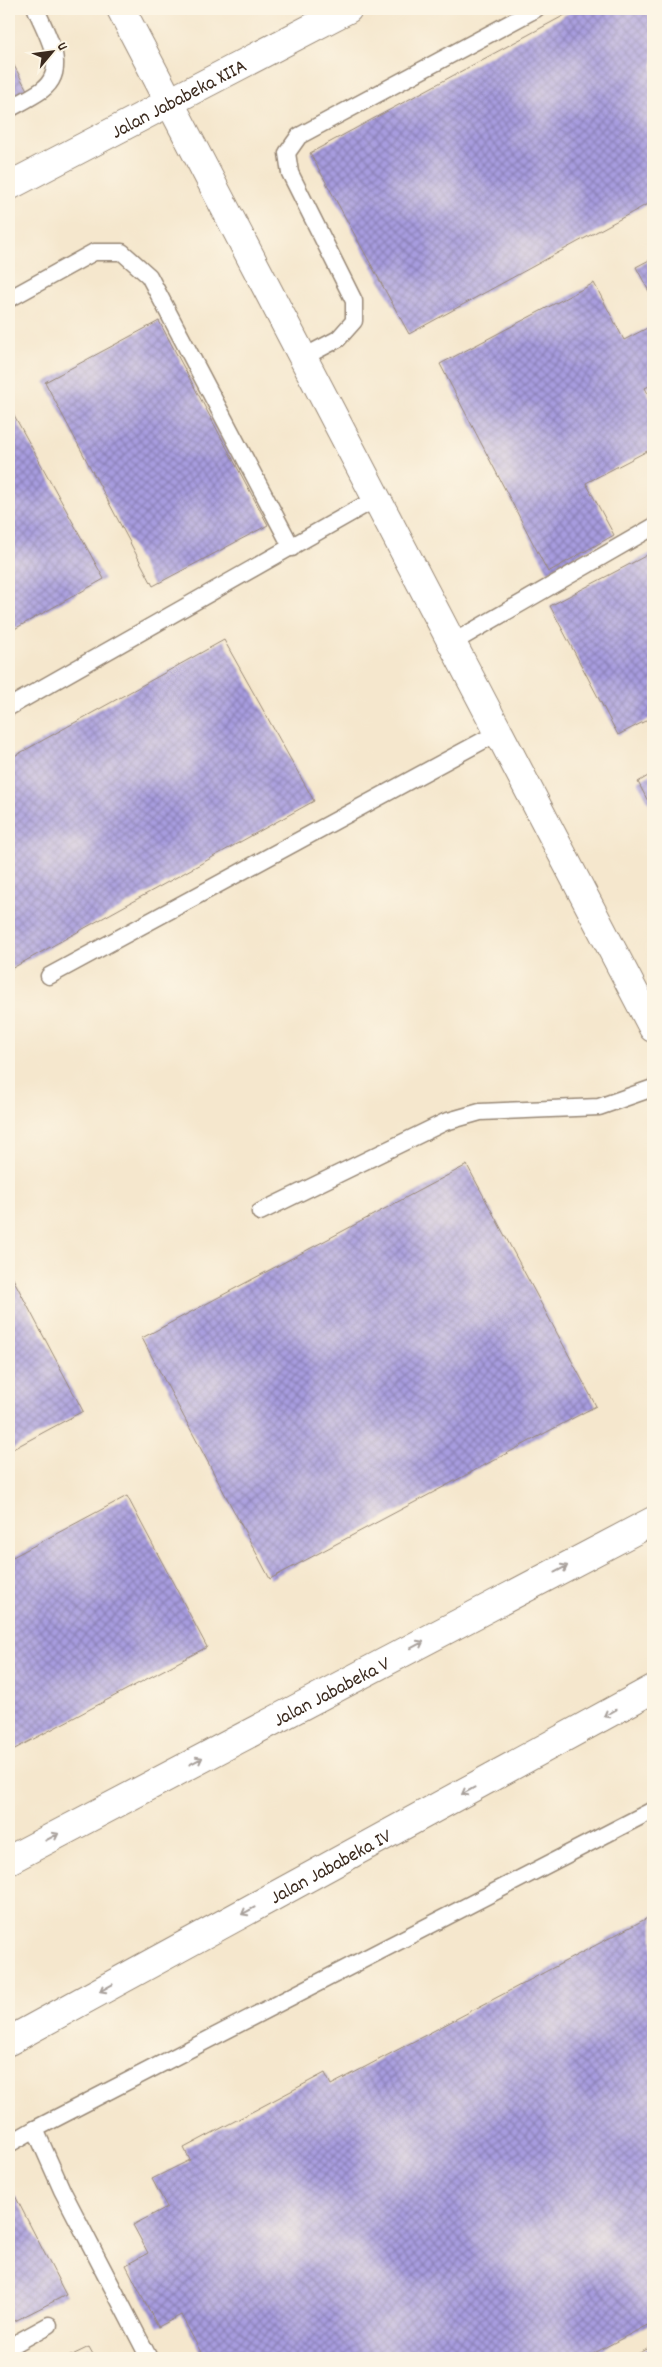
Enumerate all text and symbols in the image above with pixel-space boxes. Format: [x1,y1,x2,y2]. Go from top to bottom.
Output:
north arrow [28,28,78,78]
text: U [51,39,72,55]
street label: Jalan Jababeka XIIA [107,53,252,147]
one-way arrow [553,1564,568,1573]
one-way arrow [409,1640,424,1649]
street label: Jalan Jababeka V [269,1651,396,1735]
one-way arrow [603,1708,618,1718]
one-way arrow [188,1756,203,1766]
one-way arrow [461,1786,476,1796]
street label: Jalan Jababeka IV [266,1823,398,1913]
one-way arrow [44,1832,59,1841]
one-way arrow [242,1906,256,1916]
one-way arrow [99,1984,113,1994]

